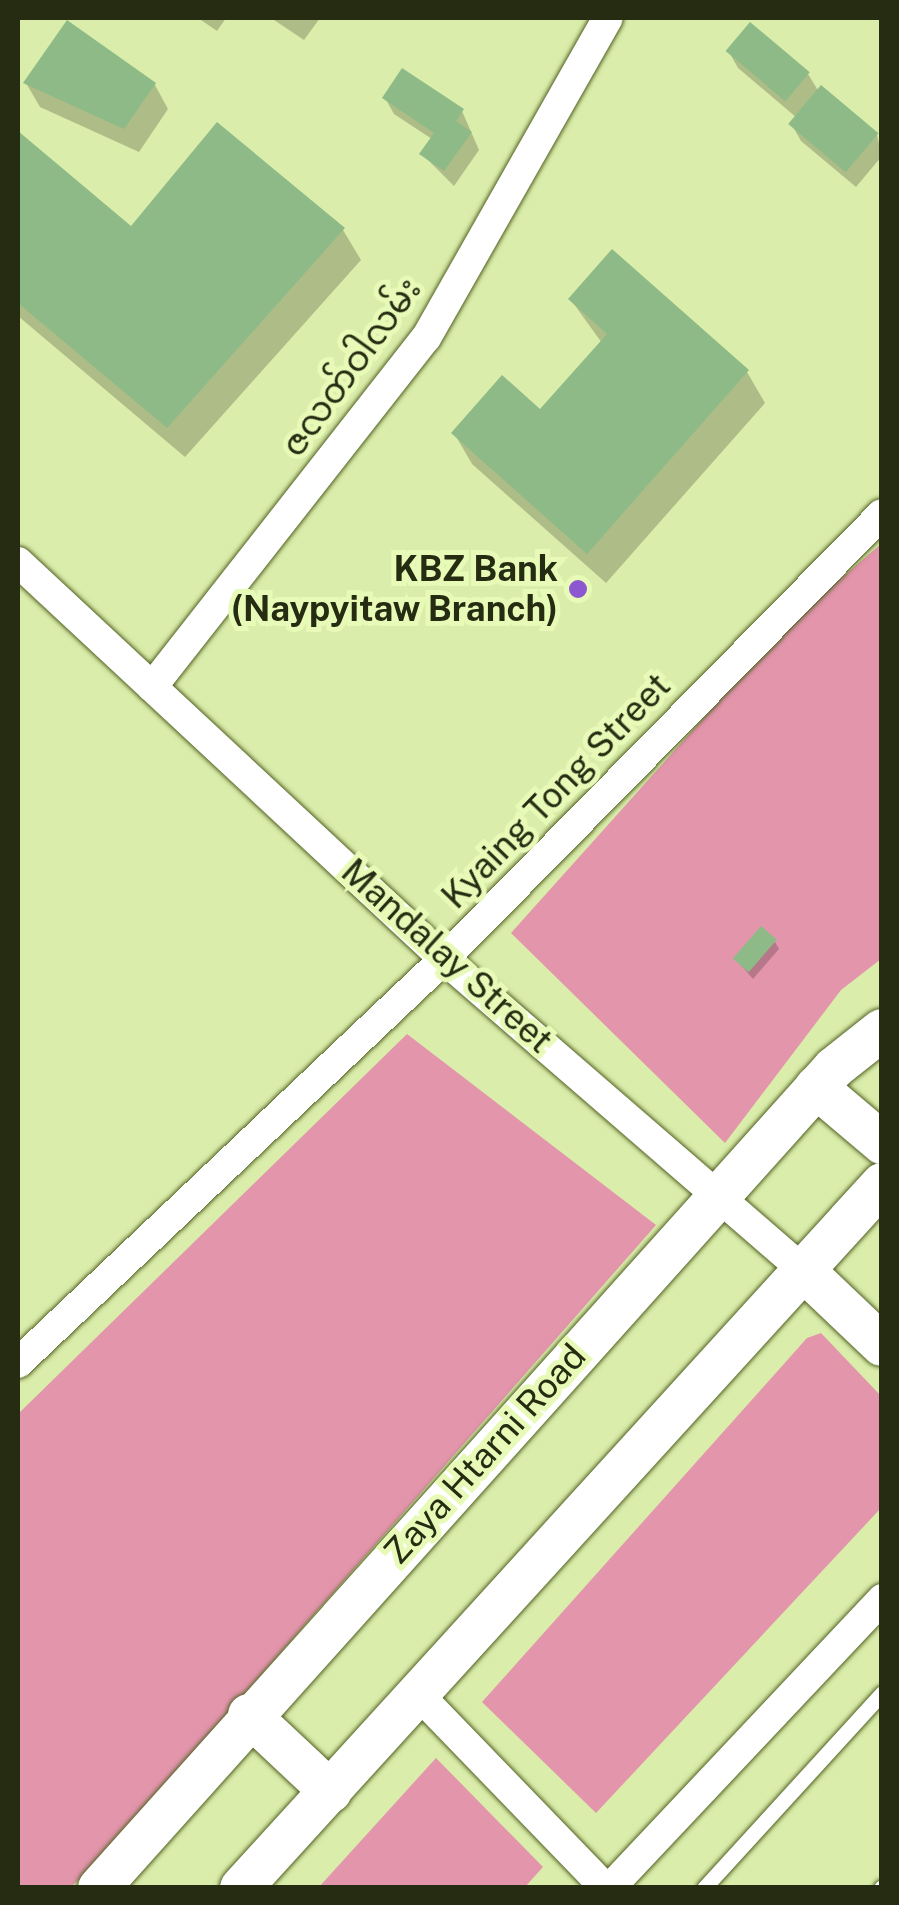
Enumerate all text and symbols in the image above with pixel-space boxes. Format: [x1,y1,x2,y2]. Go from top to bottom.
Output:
street label: ဇလတ်ဝါလမ်း [272,269,430,465]
place label: KBZ Bank (Naypyitaw Branch) [231,548,558,630]
marker: KBZ Bank (Naypyitaw Branch) [567,578,589,600]
street label: Kyaing Tong Street [433,665,679,917]
street label: Mandalay Street [333,850,561,1062]
street label: Zaya Htarni Road [375,1336,595,1572]

